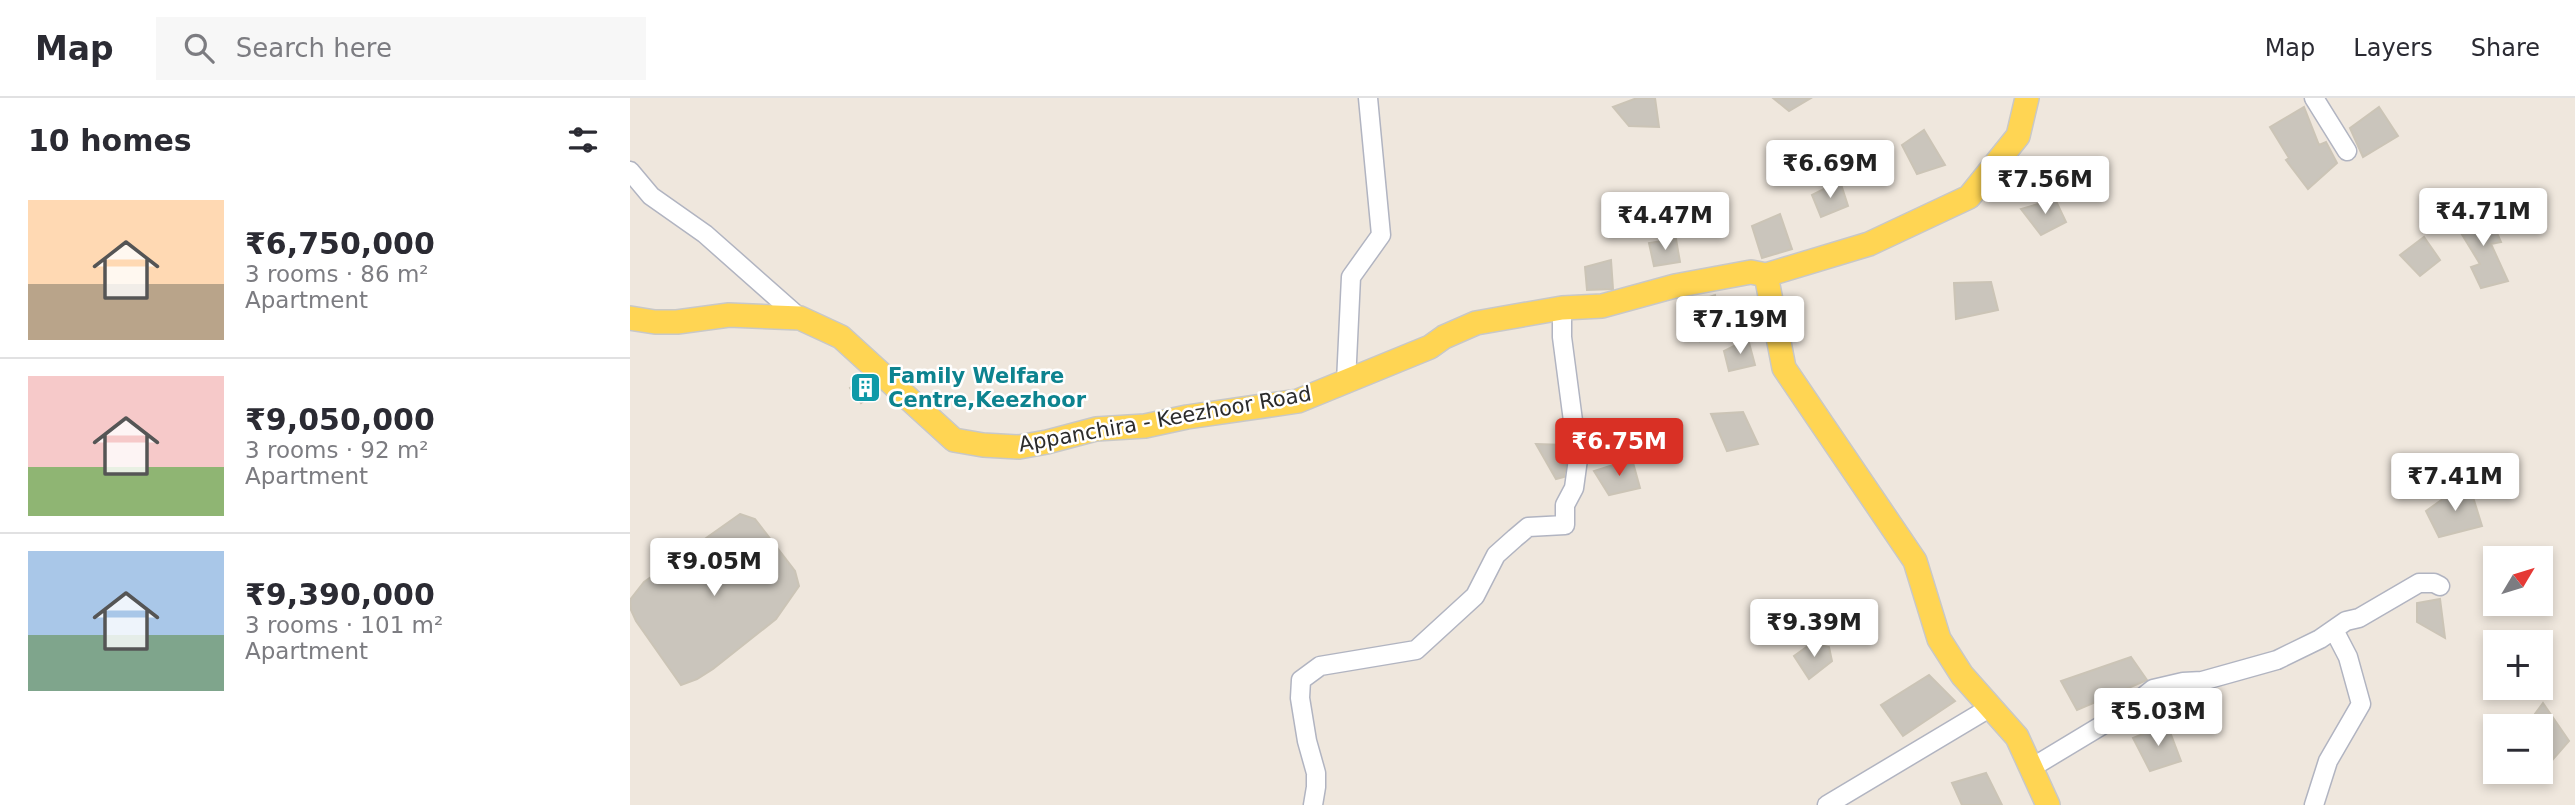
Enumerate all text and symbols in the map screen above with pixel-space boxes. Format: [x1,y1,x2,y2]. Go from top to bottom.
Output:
search box [156,17,646,80]
text: Map [35,29,114,68]
icon: search [180,29,218,67]
text: Search here [236,33,392,63]
text: Map [2265,34,2315,62]
text: Layers [2353,34,2433,62]
text: Share [2471,34,2540,62]
icon: filters [564,121,602,159]
text: 10 homes [28,123,192,158]
pin: ₹6.69M [1773,140,1887,200]
text: ₹6.69M [1782,150,1878,176]
pin: ₹7.56M [1988,156,2102,216]
text: ₹7.56M [1997,166,2093,192]
pin: ₹4.71M [2426,188,2540,248]
pin: ₹4.47M [1608,192,1722,252]
text: ₹4.71M [2435,198,2531,224]
text: ₹4.47M [1617,202,1713,228]
text: ₹6,750,000 [245,226,435,261]
icon: home [84,228,168,312]
text: 3 rooms · 86 m² [245,261,429,287]
text: Apartment [245,287,368,313]
pin: ₹7.19M [1683,296,1797,356]
text: ₹7.19M [1692,306,1788,332]
place label: Family Welfare Centre,Keezhoor [888,364,1087,412]
building icon: Family Welfare Centre,Keezhoor [848,371,882,405]
street label: Appanchira - Keezhoor Road [1017,381,1313,457]
text: ₹9,050,000 [245,402,435,437]
icon: home [84,404,168,488]
pin: ₹6.75M [1562,418,1676,478]
text: ₹6.75M [1571,428,1667,454]
text: 3 rooms · 92 m² [245,437,429,463]
pin: ₹7.41M [2398,454,2512,513]
text: Apartment [245,463,368,489]
text: ₹7.41M [2407,463,2503,489]
pin: ₹9.05M [657,538,771,598]
north arrow [2483,546,2553,616]
map controls [2483,546,2553,784]
text: ₹9.05M [666,548,762,574]
text: ₹9,390,000 [245,577,435,612]
icon: home [84,579,168,663]
pin: ₹9.39M [1757,600,1871,659]
text: ₹9.39M [1766,609,1862,635]
text: 3 rooms · 101 m² [245,612,443,638]
button: + [2483,630,2553,700]
text: Apartment [245,638,368,664]
pin: ₹5.03M [2101,688,2215,748]
text: ₹5.03M [2110,698,2206,724]
button: − [2483,714,2553,784]

